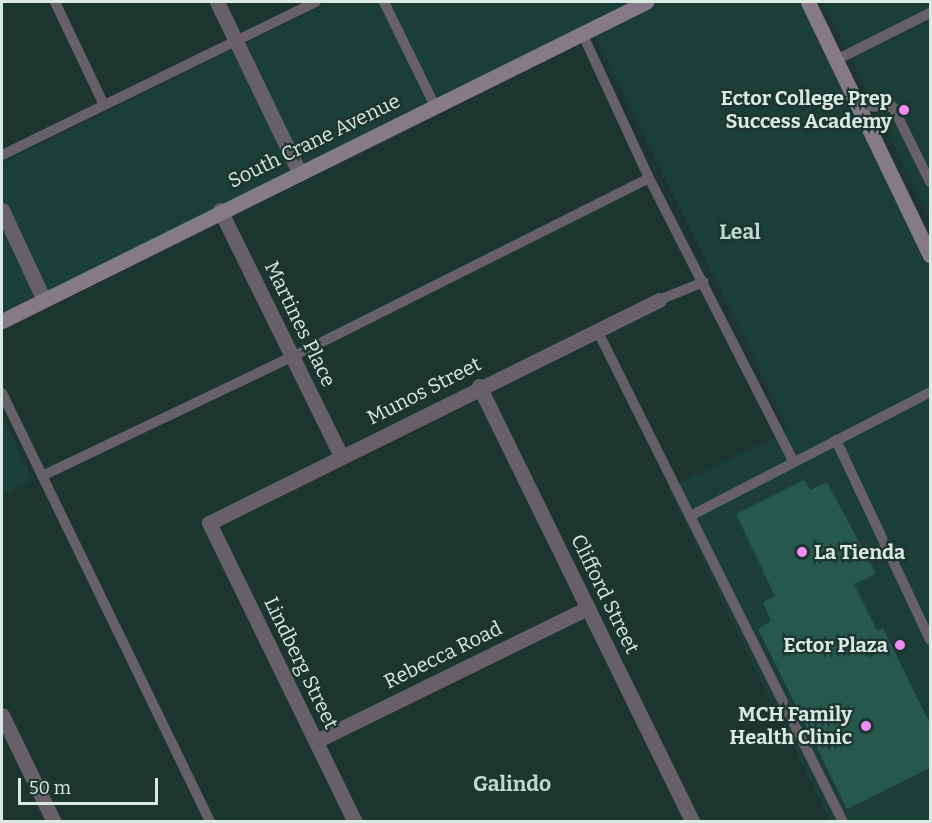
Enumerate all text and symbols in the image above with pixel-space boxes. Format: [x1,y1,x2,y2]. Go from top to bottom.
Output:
place label: Ector College Prep Success Academy [721,86,892,133]
street label: South Crane Avenue [224,89,404,193]
marker: Ector College Prep Success Academy [897,103,911,117]
district label: Leal [719,219,761,245]
street label: Martines Place [259,257,341,391]
street label: Munos Street [363,352,485,430]
street label: Clifford Street [566,530,644,658]
place label: La Tienda [814,540,905,564]
marker: La Tienda [795,545,809,559]
street label: Lindberg Street [259,593,343,733]
street label: Rebecca Road [380,616,506,694]
place label: Ector Plaza [783,633,888,657]
marker: Ector Plaza [893,638,907,652]
place label: MCH Family Health Clinic [730,702,852,749]
marker: MCH Family Health Clinic [857,717,875,735]
scale bar [21,766,160,804]
district label: Galindo [473,771,551,797]
text: 50 m [29,777,71,799]

